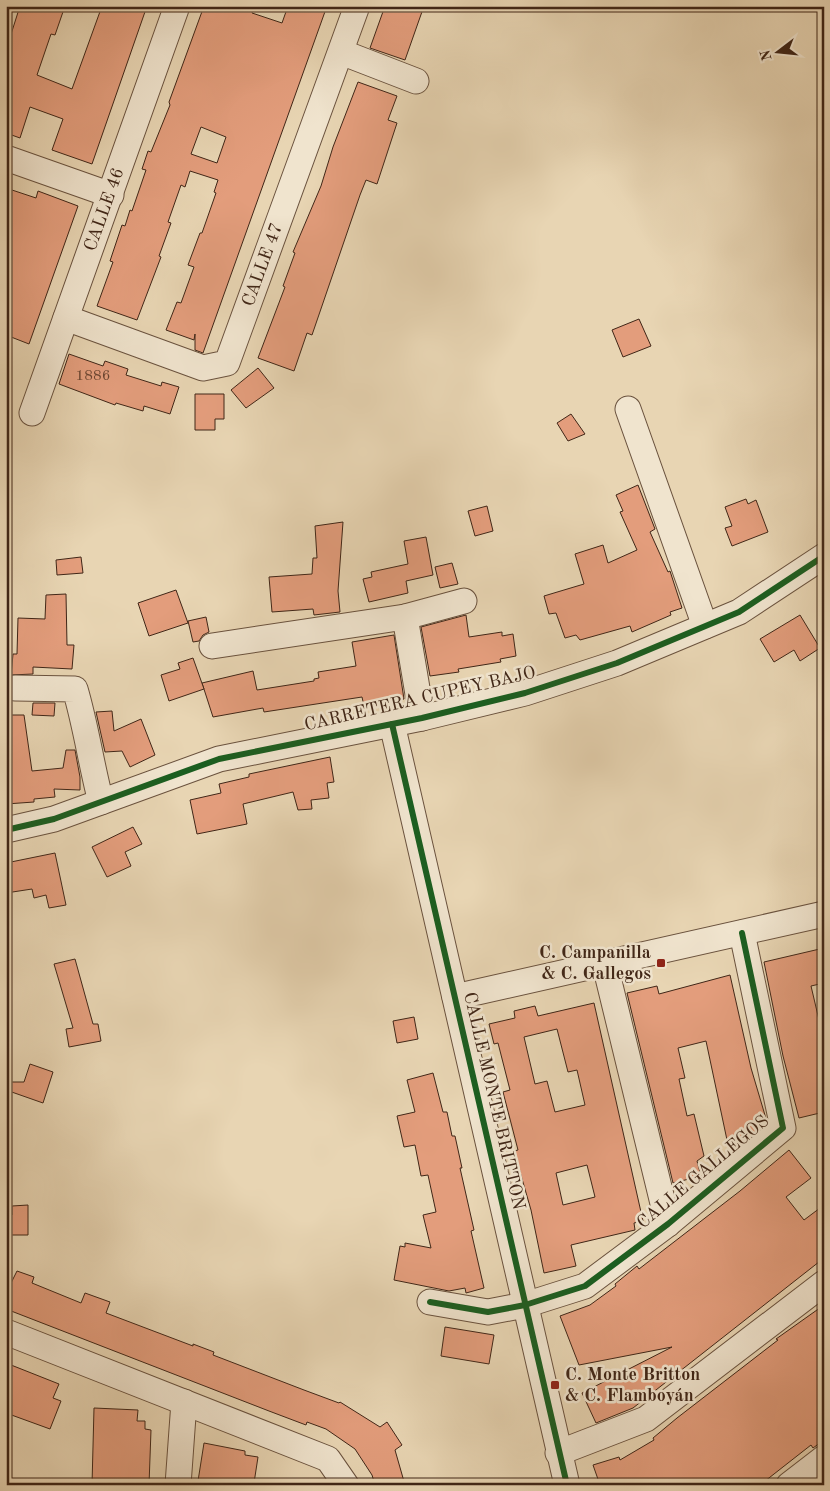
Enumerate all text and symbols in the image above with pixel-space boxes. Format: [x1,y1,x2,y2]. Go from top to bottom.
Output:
north arrow [752,28,802,78]
text: N [758,48,775,62]
street label: CALLE 46 [81,165,128,254]
street label: CALLE 47 [239,221,286,309]
house number: 1886 [76,369,110,384]
street label: CARRETERA CUPEY BAJO [303,664,537,734]
place label: C. Campanilla & C. Gallegos [539,944,651,983]
marker: C. Campanilla & C. Gallegos [655,957,667,969]
street label: CALLE MONTE BRITTON [460,990,528,1212]
street label: CALLE GALLEGOS [634,1112,772,1232]
place label: C. Monte Britton & C. Flamboyán [565,1366,700,1405]
marker: C. Monte Britton & C. Flamboyán [549,1379,561,1391]

